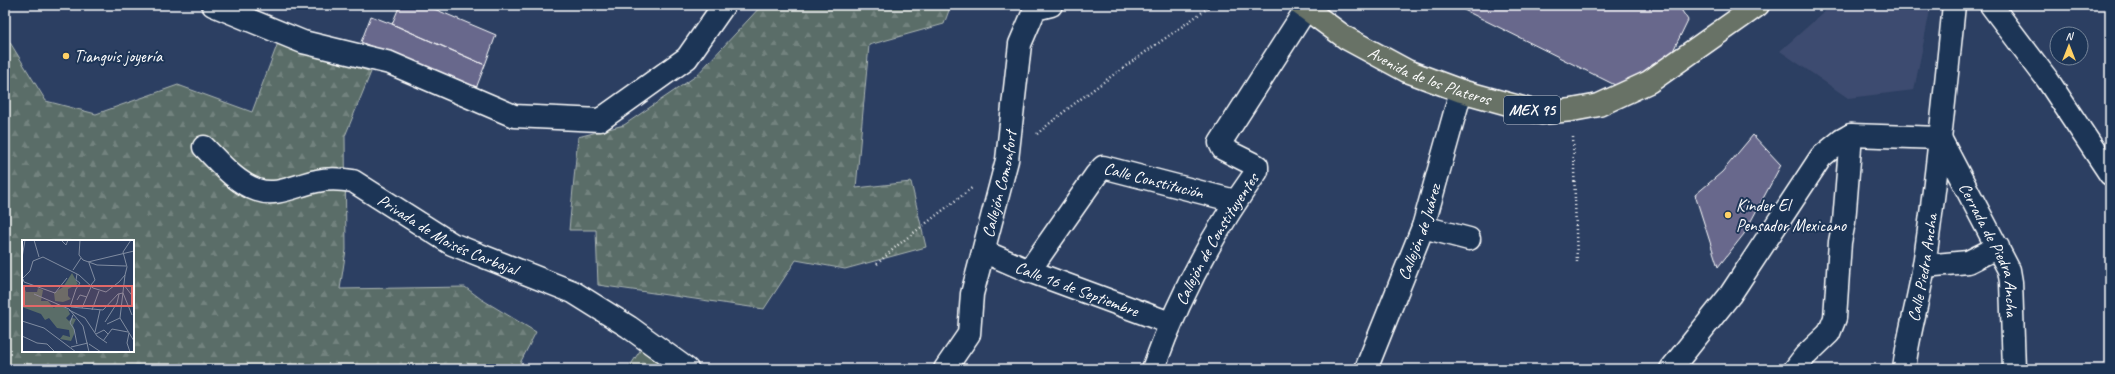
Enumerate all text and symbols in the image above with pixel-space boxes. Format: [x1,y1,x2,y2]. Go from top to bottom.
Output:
north arrow [2049,26,2089,66]
text: N [2066,29,2075,43]
street label: Avenida de los Plateros [1365,42,1495,110]
place label: Tianguis joyería [74,46,164,67]
marker: Tianguis joyería [61,51,71,61]
road number: MEX 95 [1504,96,1560,124]
street label: Callejón Comonfort [977,127,1021,240]
street label: Calle Constitución [1102,157,1207,203]
street label: Callejón de Constituyentes [1170,167,1264,308]
street label: Cerrada de Piedra Ancha [1955,179,2023,318]
street label: Callejón de Juárez [1392,180,1445,283]
street label: Privada de Moisés Carbajal [374,189,524,281]
place label: Kinder El Pensador Mexicano [1736,195,1847,236]
marker: Kinder El Pensador Mexicano [1723,210,1733,220]
street label: Calle Piedra Ancha [1902,211,1942,324]
inset map [22,240,134,352]
street label: Calle 16 de Septiembre [1012,256,1143,321]

